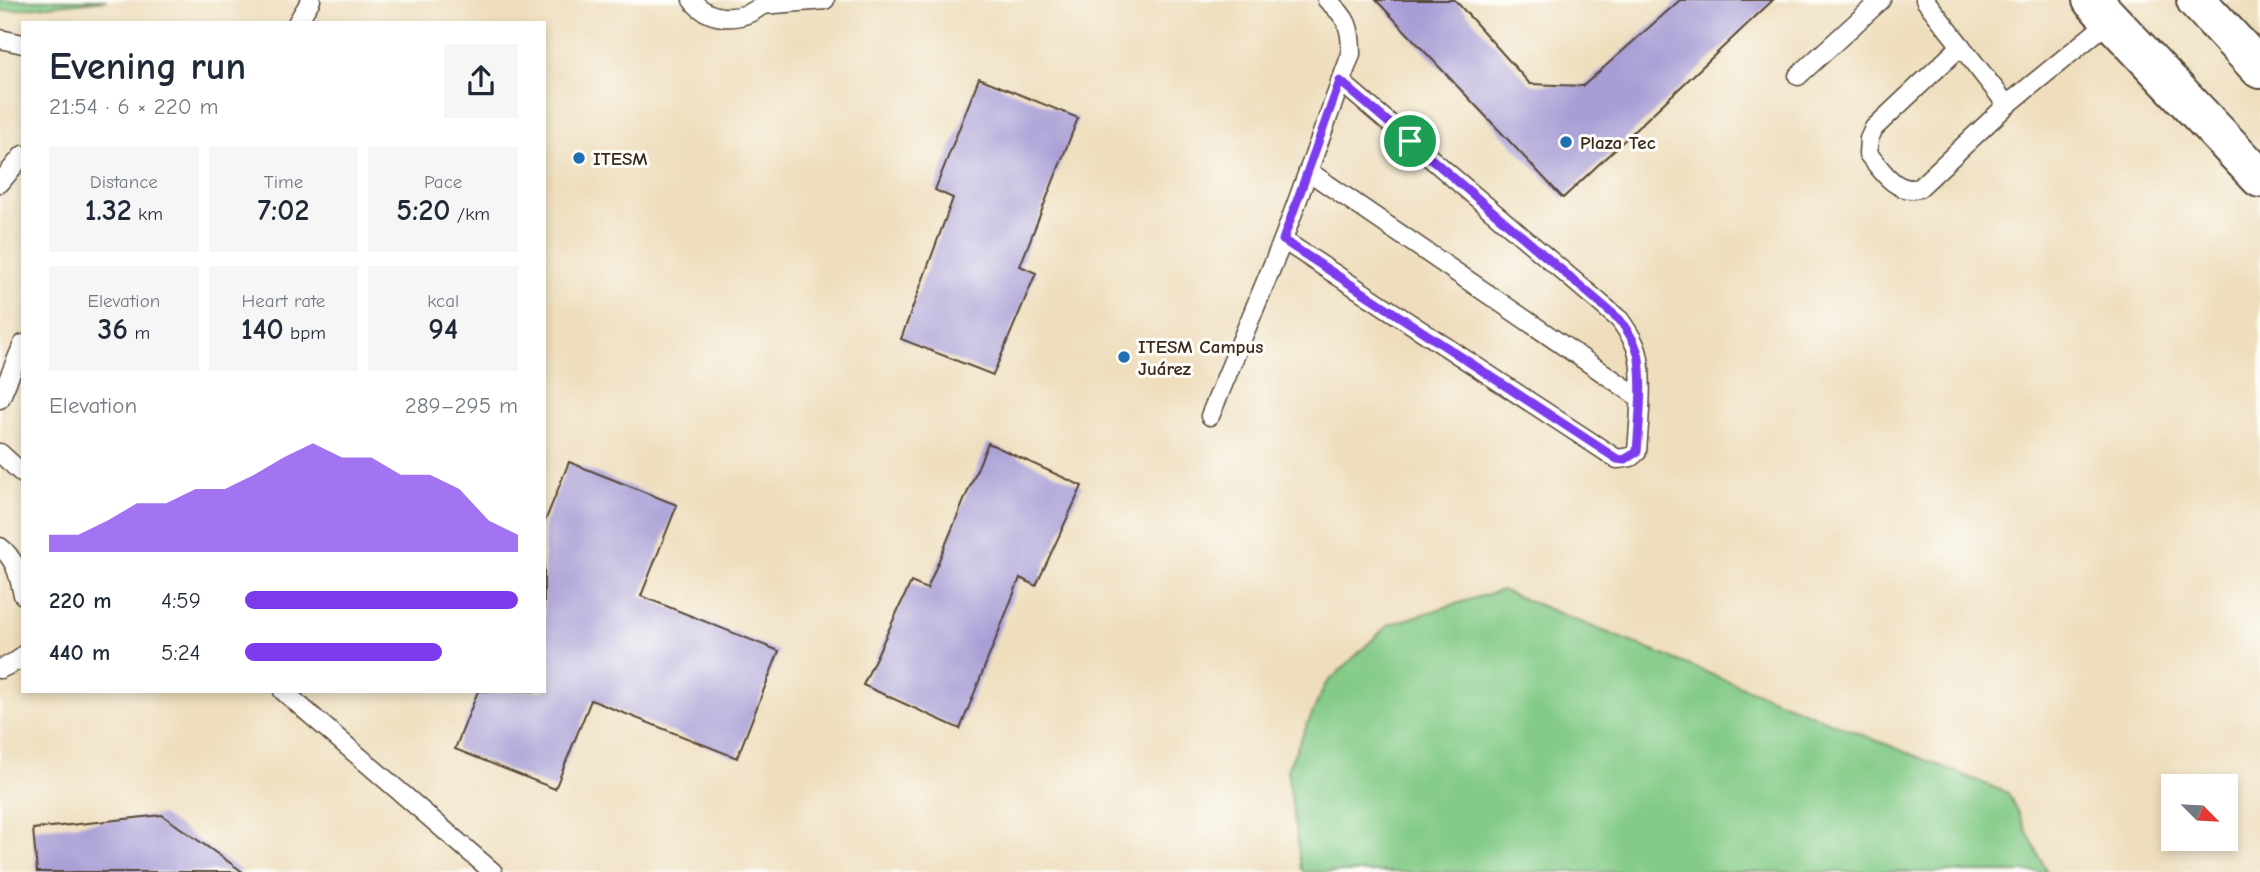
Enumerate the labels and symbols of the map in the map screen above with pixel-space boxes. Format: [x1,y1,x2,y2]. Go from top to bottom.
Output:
pin [1380,111,1440,171]
place label: Plaza Tec [1580,132,1656,154]
marker: Plaza Tec [1558,134,1574,150]
place label: ITESM [593,148,648,170]
marker: ITESM [571,150,587,166]
place label: ITESM Campus Juárez [1138,336,1263,380]
marker: ITESM Campus Juárez [1116,349,1132,365]
north arrow [2161,774,2238,850]

